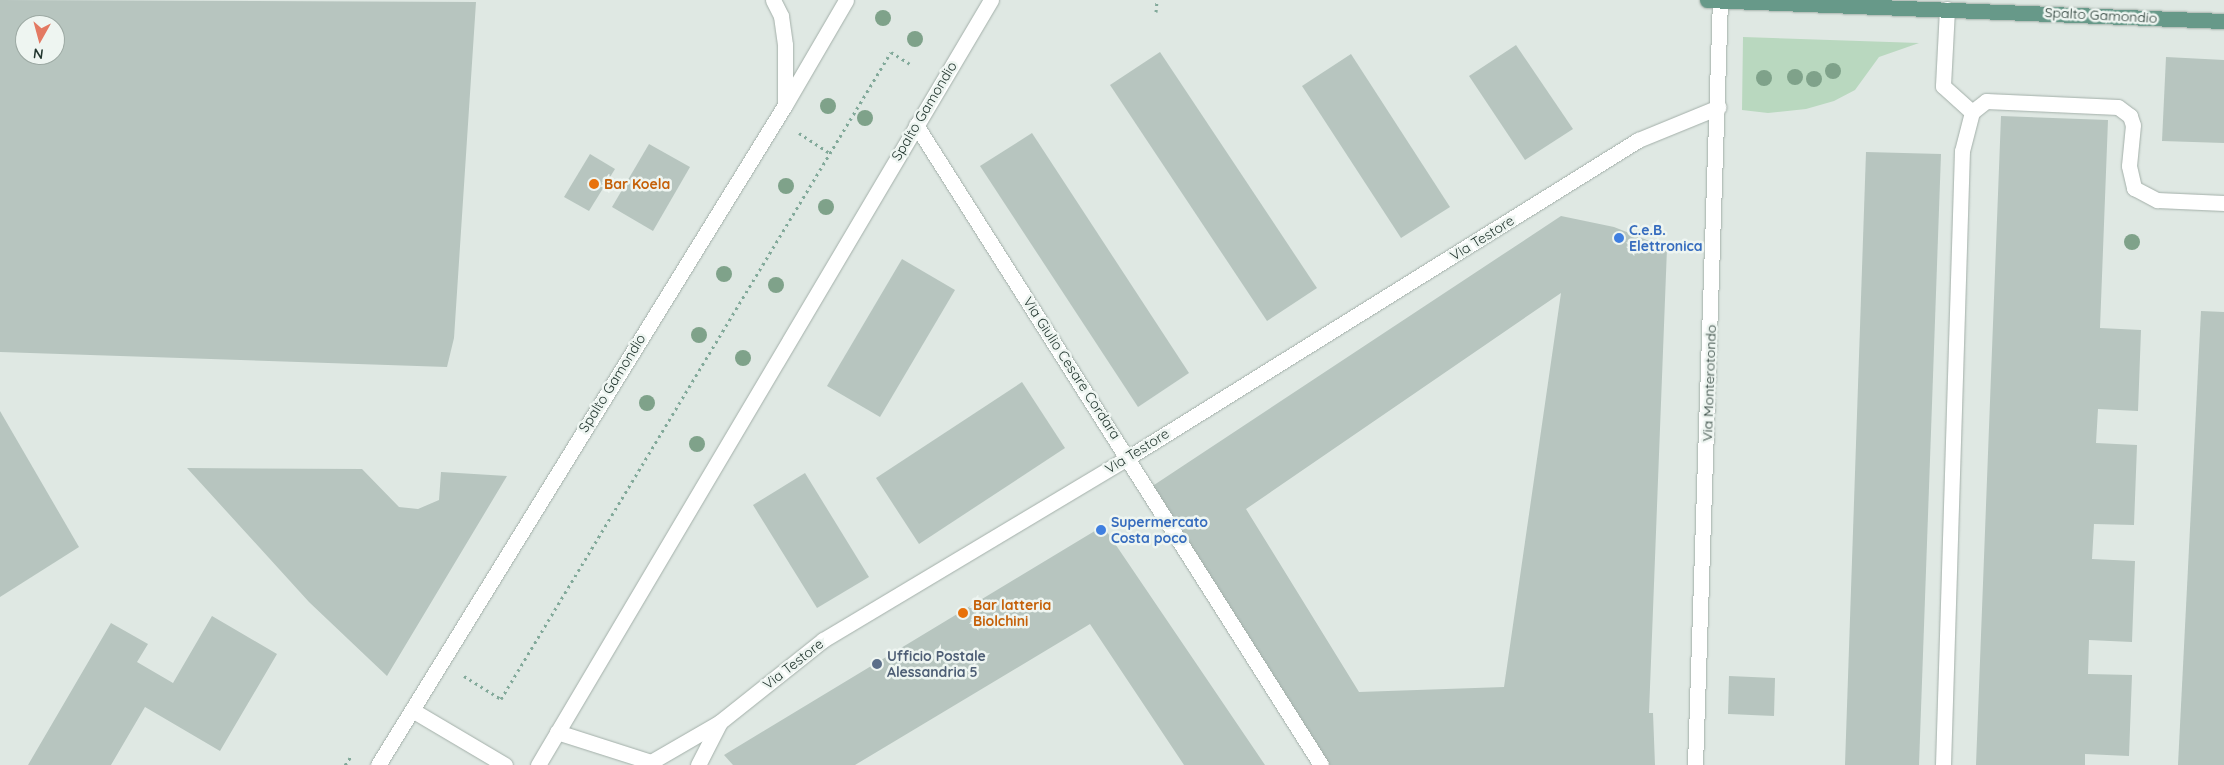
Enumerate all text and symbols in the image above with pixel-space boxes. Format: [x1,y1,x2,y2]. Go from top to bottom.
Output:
street label: Spalto Gamondio [2044,4,2158,26]
north arrow [15,15,65,65]
text: N [32,44,45,63]
street label: Spalto Gamondio [888,58,960,164]
place label: Bar Koela [604,176,670,192]
marker: Bar Koela [588,178,600,190]
street label: Via Testore [1447,212,1517,264]
place label: C.e.B. Elettronica [1629,222,1703,254]
marker: C.e.B. Elettronica [1613,232,1625,244]
street label: Via Giulio Cesare Cordara [1020,294,1124,442]
street label: Via Monterotondo [1699,324,1719,442]
street label: Spalto Gamondio [575,331,649,435]
street label: Via Testore [1102,425,1172,477]
place label: Supermercato Costa poco [1111,514,1208,546]
marker: Supermercato Costa poco [1095,524,1107,536]
place label: Bar latteria Biolchini [973,597,1051,630]
marker: Bar latteria Biolchini [957,607,969,619]
street label: Via Testore [759,635,827,693]
place label: Ufficio Postale Alessandria 5 [887,648,986,680]
marker: Ufficio Postale Alessandria 5 [871,658,883,670]

